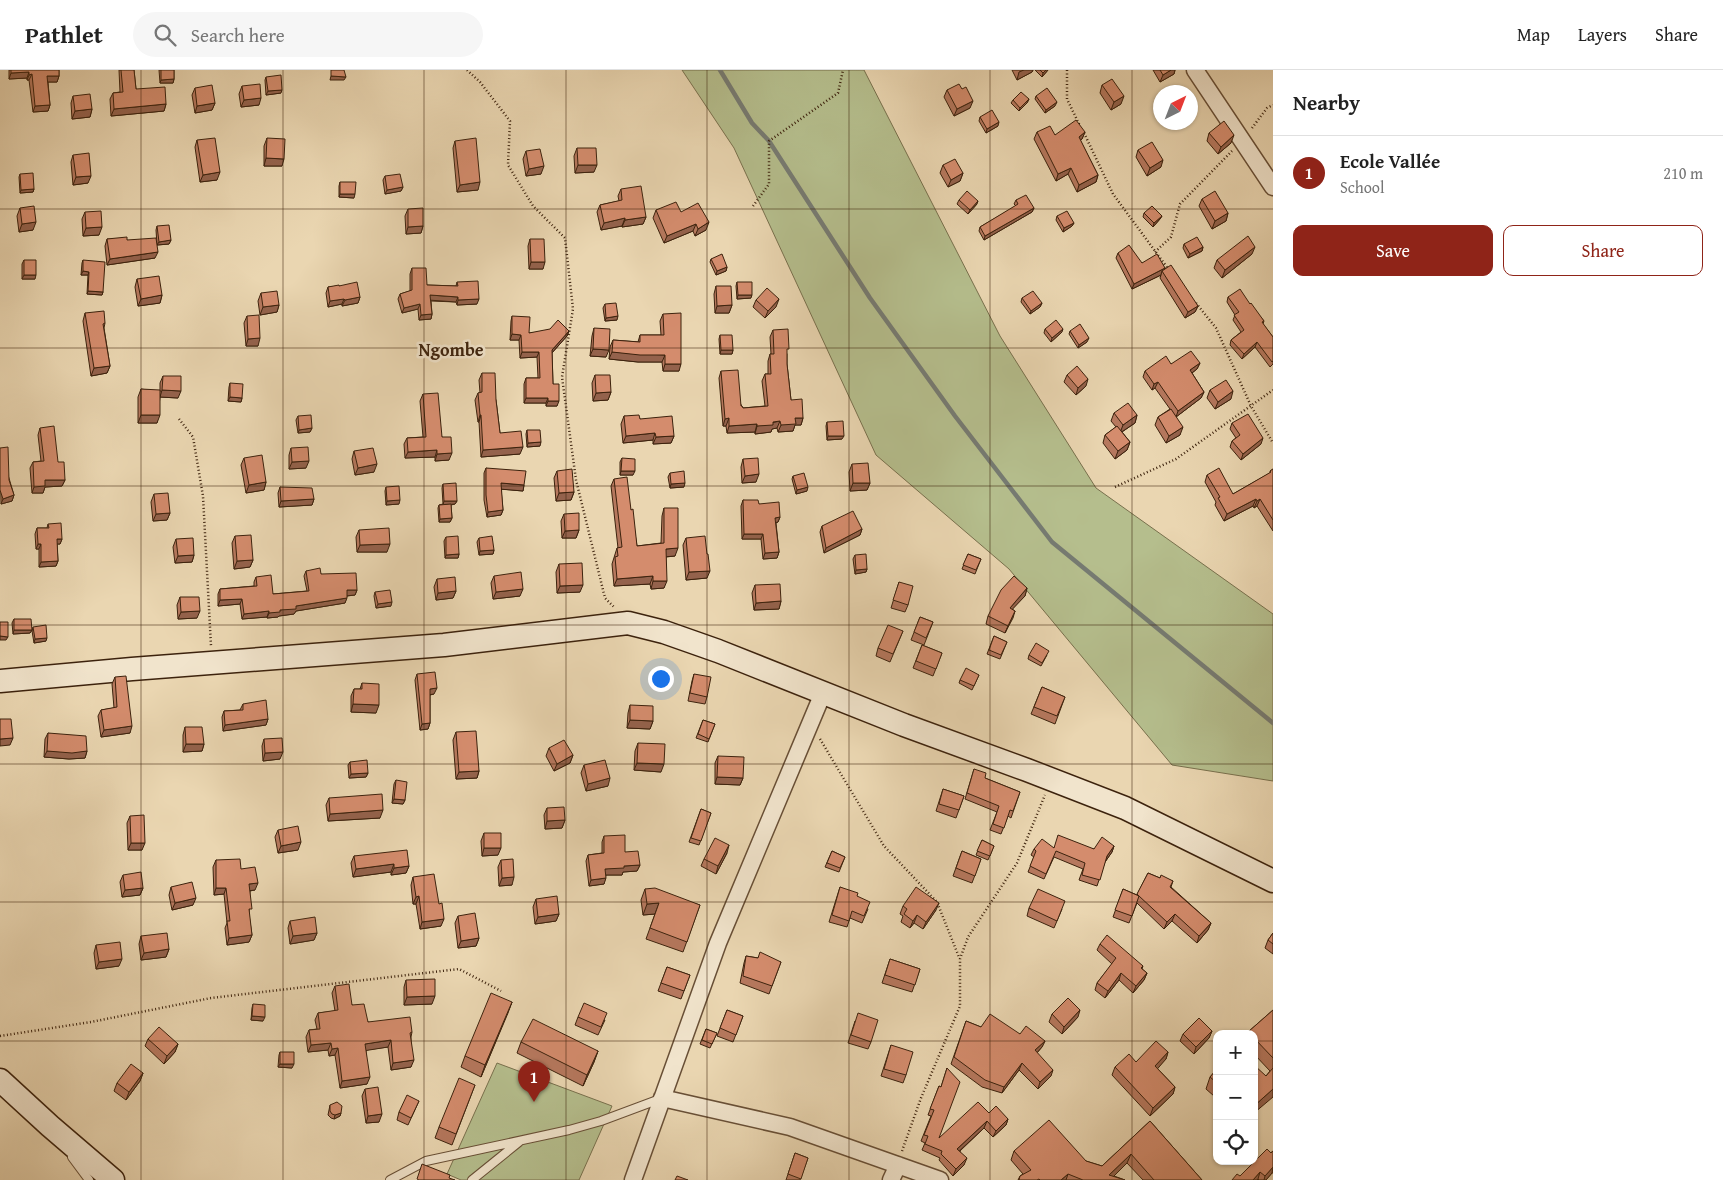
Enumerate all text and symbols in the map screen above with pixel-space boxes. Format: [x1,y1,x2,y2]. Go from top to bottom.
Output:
search box [133,12,483,57]
text: Pathlet [25,17,103,52]
icon: search [151,21,179,49]
text: Search here [191,21,285,49]
text: Map [1517,21,1550,48]
text: Layers [1578,21,1627,48]
text: Share [1655,21,1698,48]
north arrow [1153,85,1198,130]
text: Nearby [1293,87,1360,118]
text: Ecole Vallée [1340,147,1440,175]
text: 1 [1305,161,1313,185]
text: 210 m [1663,161,1703,185]
text: School [1340,175,1384,199]
button: Save [1293,225,1493,276]
button: Share [1503,225,1703,276]
district label: Ngombe [418,336,484,363]
your location [648,666,674,692]
map controls [1213,1030,1258,1165]
button: + [1213,1030,1258,1075]
pin: 1 [518,1061,550,1102]
button: − [1213,1075,1258,1120]
button: locate [1213,1120,1258,1165]

